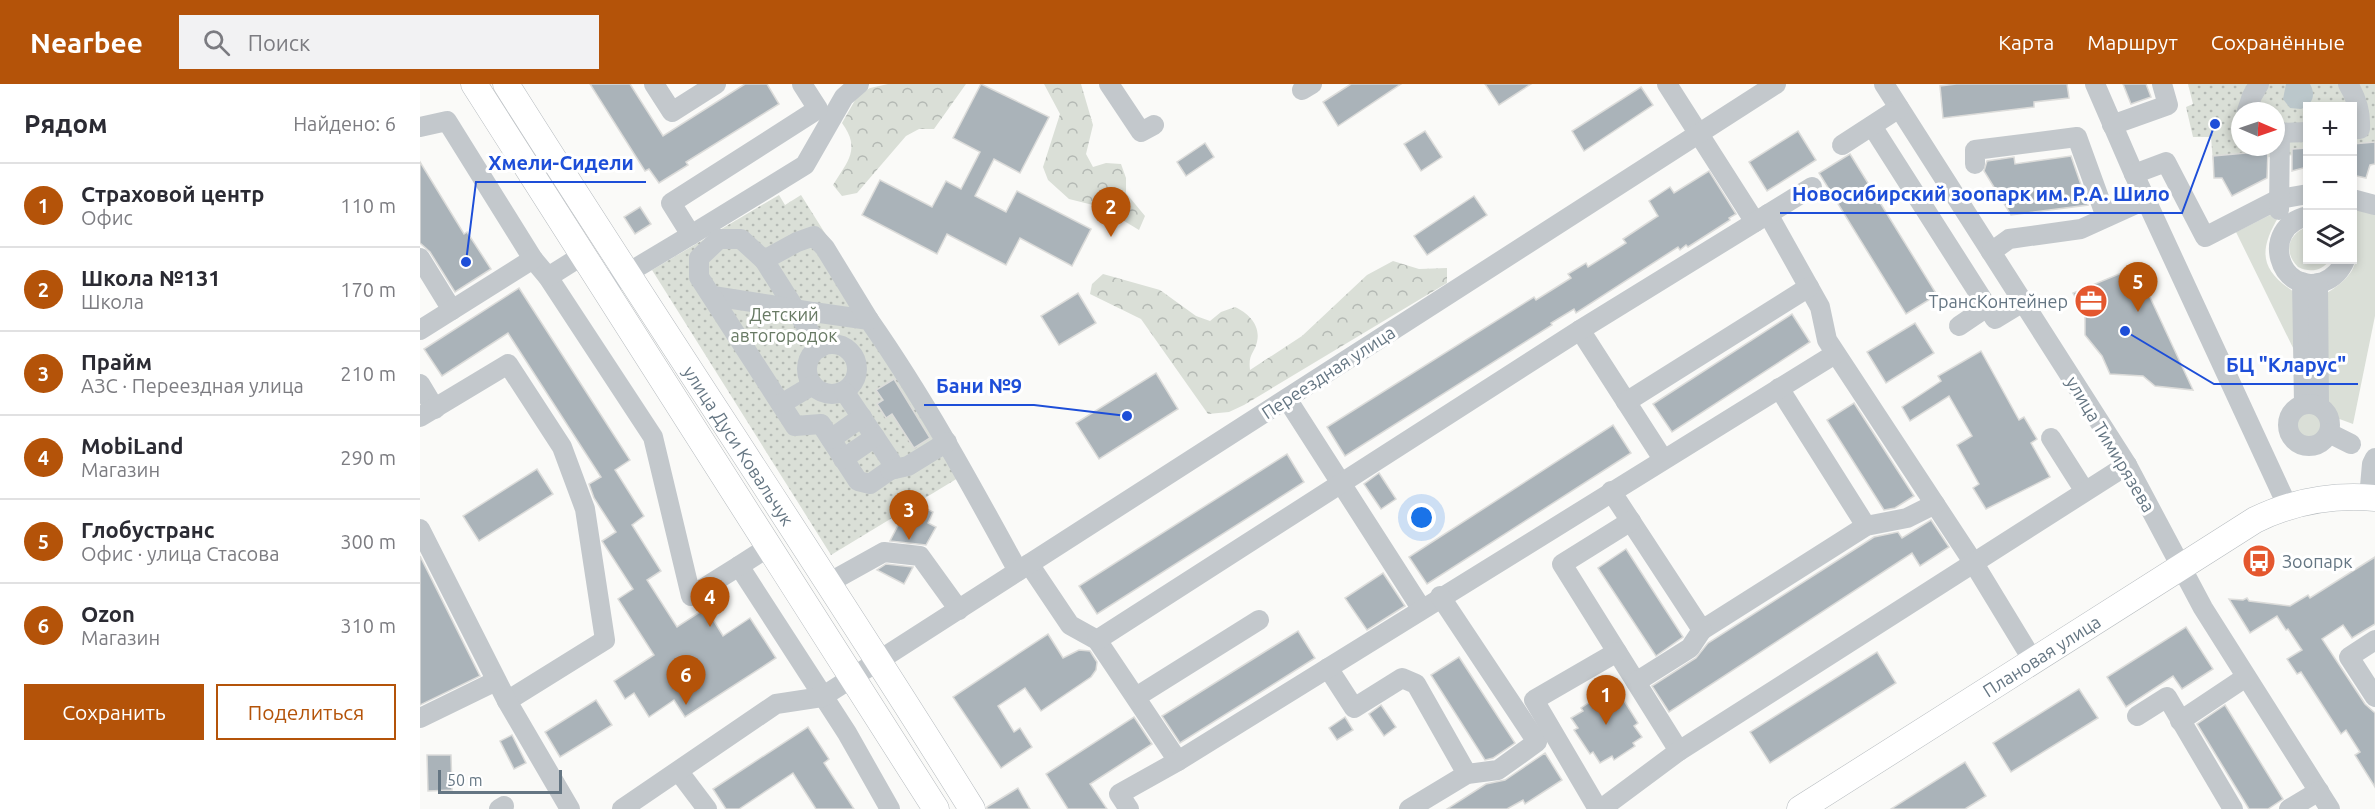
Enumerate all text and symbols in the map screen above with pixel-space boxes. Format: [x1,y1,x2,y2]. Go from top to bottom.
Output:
search box [179,15,599,69]
icon: search [200,26,233,59]
text: Nearbee [30,27,143,58]
text: Поиск [248,30,310,55]
text: Карта [1998,30,2054,54]
text: Маршрут [2087,30,2178,54]
text: Сохранённые [2211,30,2345,54]
north arrow [2231,102,2285,156]
map controls [2303,102,2357,264]
button: + [2303,102,2357,156]
text: Рядом [24,109,108,138]
text: Найдено: 6 [293,112,396,135]
callout: Хмели-Сидели [476,144,646,182]
text: Хмели-Сидели [488,151,634,174]
button: − [2303,156,2357,210]
callout: Новосибирский зоопарк им. Р.А. Шило [1780,175,2182,213]
text: Страховой центр [81,181,264,206]
text: Новосибирский зоопарк им. Р.А. Шило [1792,182,2170,205]
pin: 2 [1092,188,1130,237]
text: 1 [38,194,49,217]
text: 110 m [340,194,396,217]
text: Офис [81,206,133,229]
button: layers [2303,210,2357,264]
pin: 5 [2118,262,2158,312]
text: Школа №131 [81,265,221,290]
text: 2 [38,278,49,301]
text: 170 m [340,278,396,301]
office icon: ТрансКонтейнер [2073,283,2109,319]
text: Школа [81,290,144,313]
place label: ТрансКонтейнер [1928,291,2068,311]
park label: Детский автогородок [731,304,837,345]
street label: Переездная улица [1258,321,1398,423]
callout: БЦ "Кларус" [2214,346,2358,384]
text: Прайм [81,349,152,374]
text: БЦ "Кларус" [2226,353,2346,376]
text: 3 [38,362,49,385]
text: 210 m [340,362,396,385]
street label: улица Дуси Ковальчук [680,362,798,529]
callout: Бани №9 [924,367,1034,405]
street label: улица Тимирязева [2063,373,2159,515]
text: АЗС · Переездная улица [81,374,304,397]
text: Бани №9 [936,374,1022,397]
text: MobiLand [81,433,183,458]
text: 4 [38,446,49,469]
text: 290 m [340,446,396,469]
text: Магазин [81,458,160,481]
pin: 3 [890,490,928,540]
your location [1407,503,1436,532]
text: Глобустранс [81,517,214,542]
text: 5 [38,530,49,553]
text: 300 m [340,530,396,553]
text: Офис · улица Стасова [81,542,280,565]
bus stop icon: Зоопарк [2241,543,2277,579]
place label: Зоопарк [2282,551,2353,571]
pin: 4 [690,578,730,627]
text: Ozon [81,601,135,626]
street label: Плановая улица [1979,611,2104,700]
text: 6 [38,614,49,637]
text: 310 m [340,614,396,637]
text: Магазин [81,626,160,649]
pin: 6 [666,656,706,705]
pin: 1 [1586,676,1626,725]
button: Сохранить [24,684,204,740]
button: Поделиться [216,684,396,740]
scale bar [438,767,562,794]
text: 50 m [447,771,483,789]

